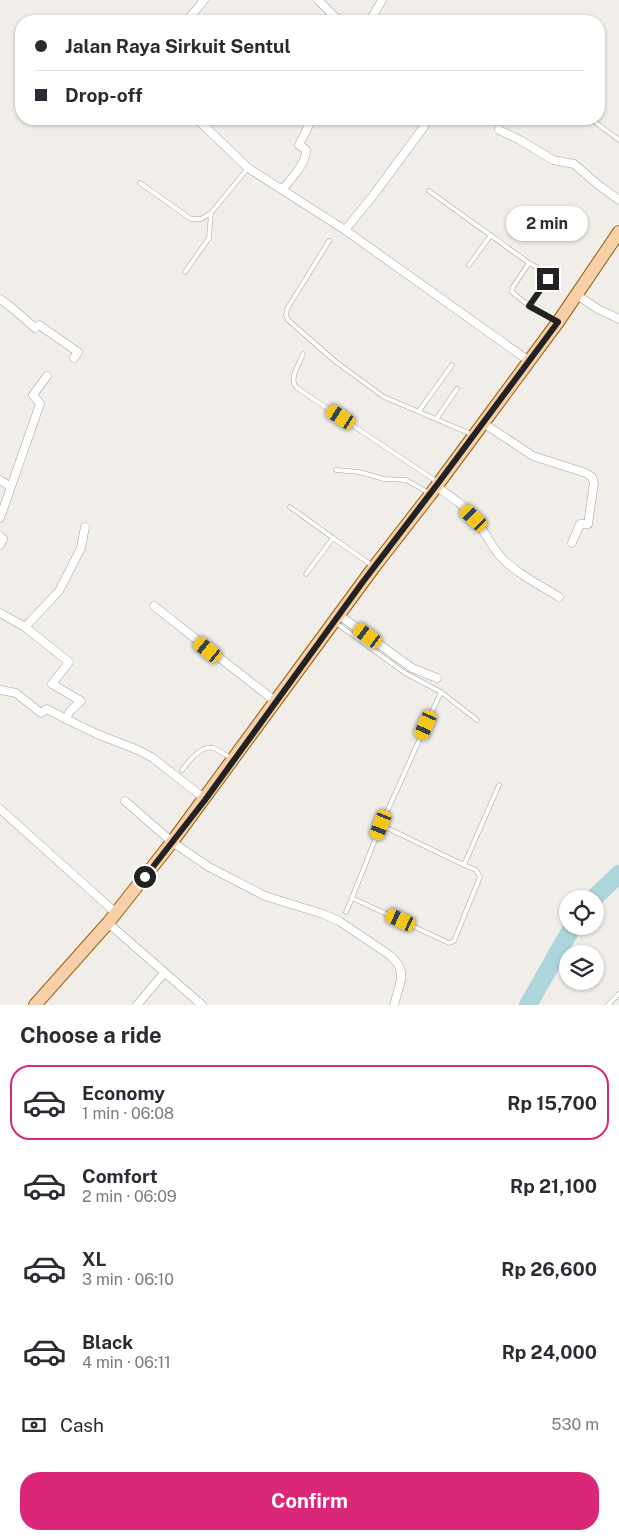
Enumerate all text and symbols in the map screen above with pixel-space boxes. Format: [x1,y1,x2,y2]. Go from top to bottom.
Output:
text: Jalan Raya Sirkuit Sentul [65,35,291,57]
text: Drop-off [65,84,142,106]
callout: 2 min [507,206,589,242]
text: 2 min [526,214,568,233]
route end [537,268,559,290]
car [324,403,357,431]
car [457,502,490,534]
car [351,621,384,651]
car [191,635,224,665]
car [413,708,438,742]
car [368,808,393,842]
route start [134,866,156,888]
map controls [559,890,604,990]
button: locate [559,890,604,935]
car [384,907,417,933]
button: layers [559,945,604,990]
text: Choose a ride [20,1022,162,1048]
icon: car [22,1080,67,1125]
text: Economy [82,1082,165,1104]
text: Rp 15,700 [507,1092,597,1114]
text: 1 min · 06:08 [82,1104,174,1123]
icon: car [22,1163,67,1208]
text: Comfort [82,1165,158,1187]
text: Rp 21,100 [510,1175,597,1197]
text: 2 min · 06:09 [82,1187,177,1206]
icon: car [22,1246,67,1291]
text: XL [82,1248,107,1270]
text: Rp 26,600 [501,1258,597,1280]
text: 3 min · 06:10 [82,1270,174,1289]
icon: car [22,1329,67,1374]
text: Black [82,1331,133,1353]
text: Rp 24,000 [502,1341,597,1363]
text: 4 min · 06:11 [82,1353,171,1372]
icon: cash [20,1411,48,1439]
text: Cash [60,1414,104,1436]
text: 530 m [551,1415,599,1434]
button: Confirm [20,1472,599,1530]

